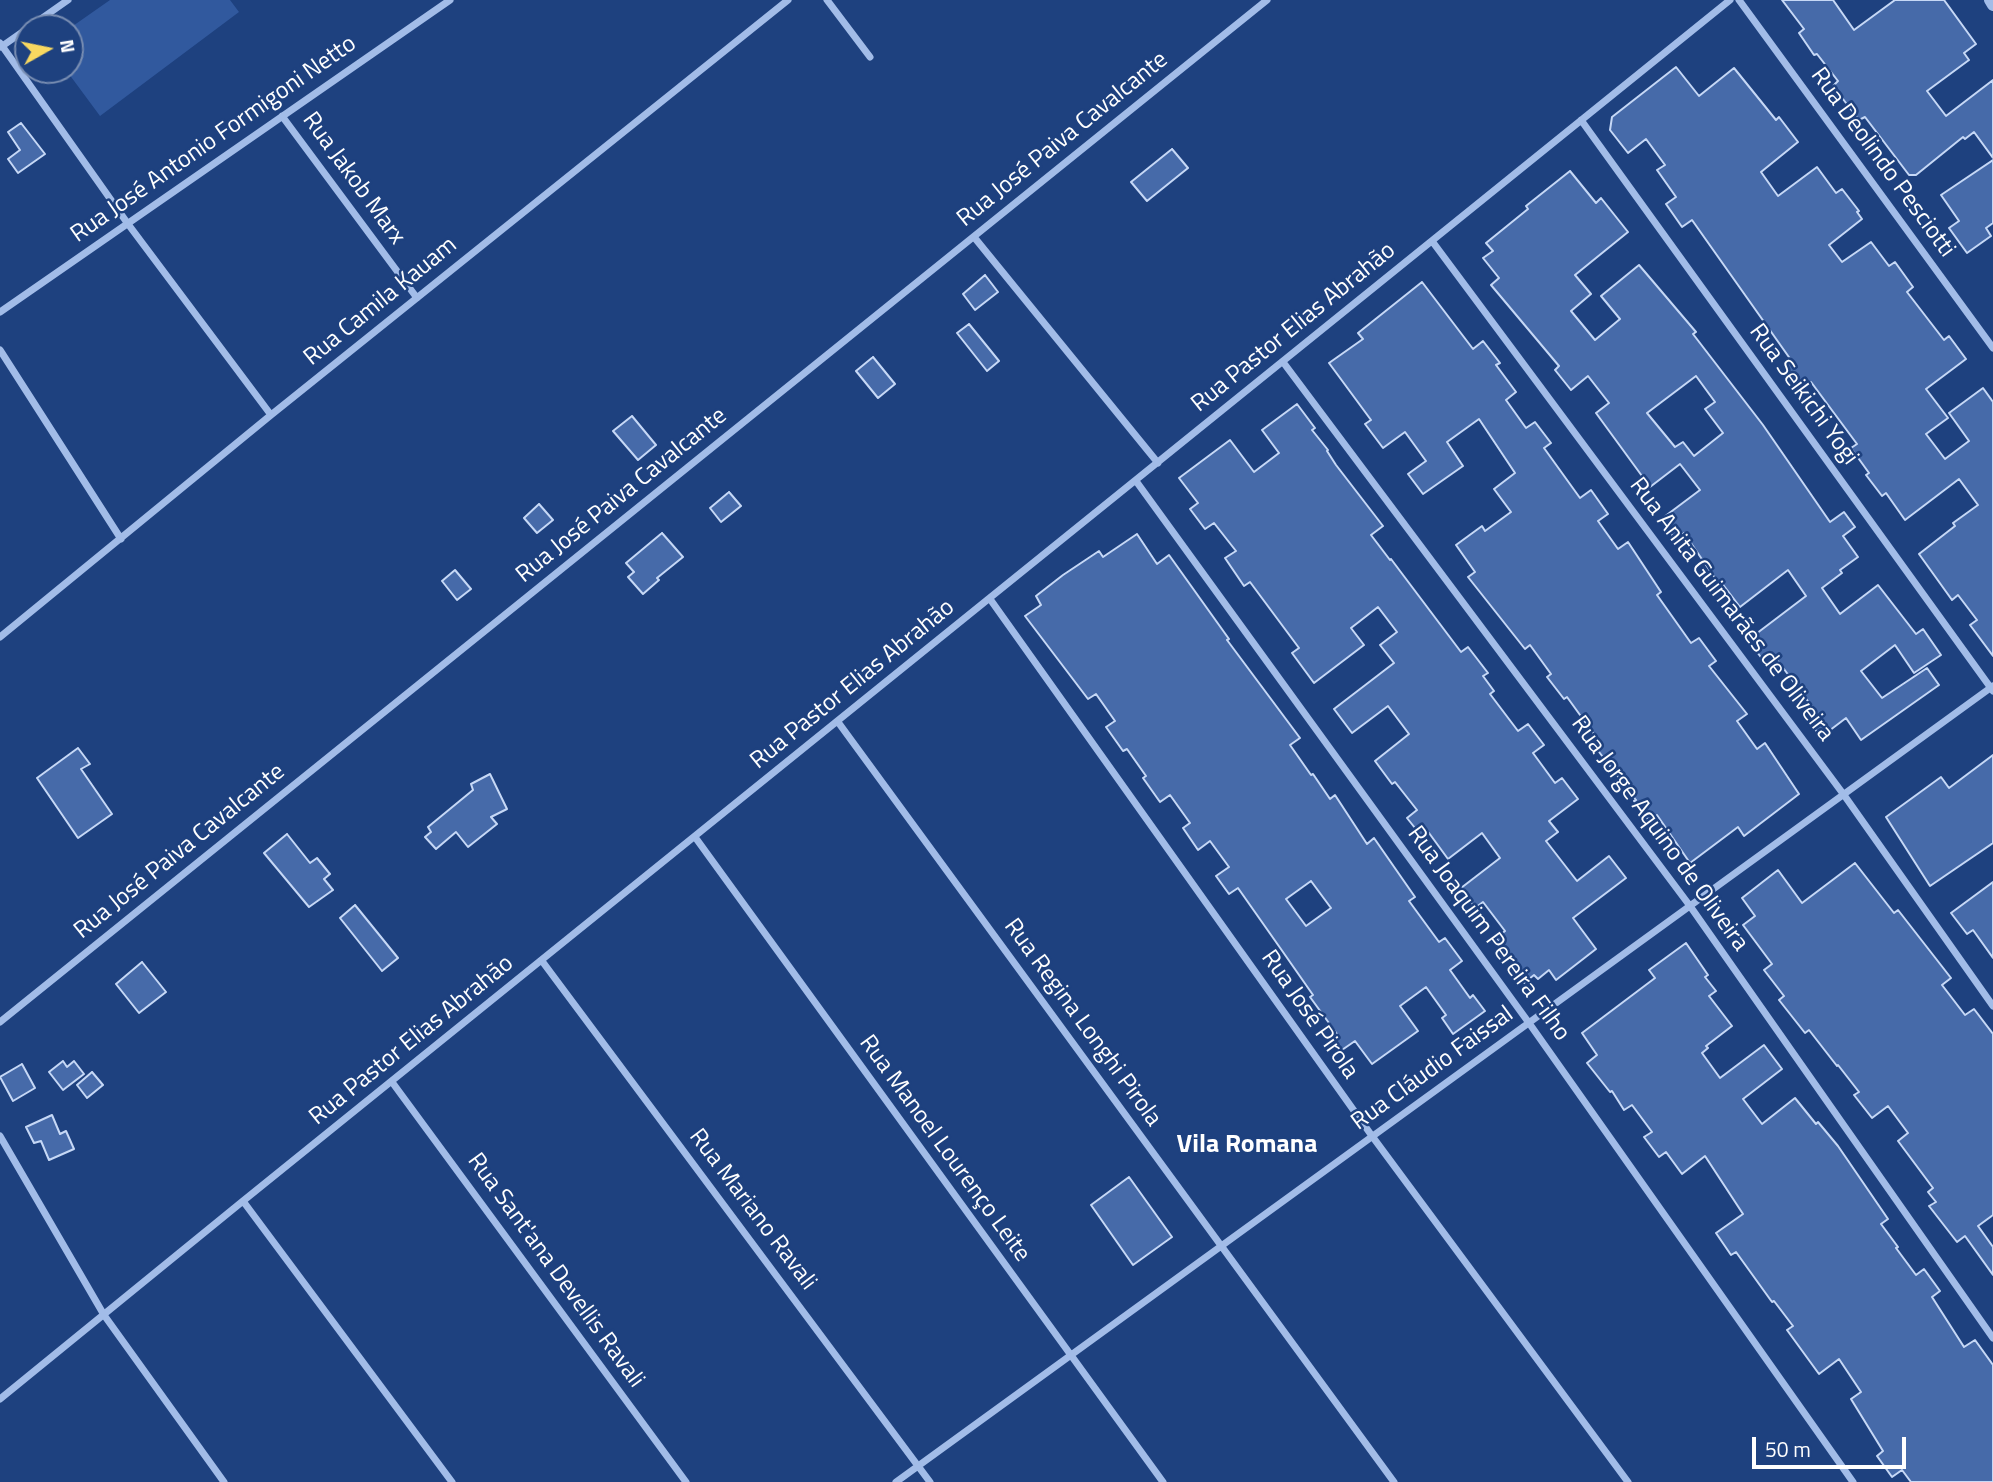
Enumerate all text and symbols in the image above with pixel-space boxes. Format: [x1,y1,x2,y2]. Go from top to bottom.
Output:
north arrow [14,14,84,84]
street label: Rua José Antonio Formigoni Netto [66,30,362,250]
street label: Rua José Paiva Cavalcante [952,46,1174,234]
street label: Rua Deolindo Pesciotti [1804,63,1960,263]
street label: Rua Jakob Marx [295,107,411,251]
street label: Rua Camila Kauam [299,231,463,373]
street label: Rua Pastor Elias Abrahão [1186,237,1402,419]
street label: Rua Seikichi Yogi [1742,319,1864,471]
street label: Rua José Paiva Cavalcante [511,402,733,590]
street label: Rua Anita Guimarães de Oliveira [1622,473,1840,747]
street label: Rua Pastor Elias Abrahão [745,594,961,776]
street label: Rua Jorge Aquino de Oliveira [1564,711,1754,957]
street label: Rua José Paiva Cavalcante [69,758,291,946]
street label: Rua Joaquim Pereira Filho [1400,821,1576,1047]
street label: Rua Regina Longhi Pirola [997,914,1167,1132]
street label: Rua José Pirola [1254,945,1364,1085]
street label: Rua Pastor Elias Abrahão [304,950,520,1132]
street label: Rua Cláudio Faissal [1346,1001,1520,1137]
street label: Rua Manoel Lourenço Leite [852,1030,1036,1268]
street label: Rua Mariano Ravali [682,1124,822,1296]
district label: Vila Romana [1177,1130,1317,1162]
street label: Rua Sant'ana Devellis Ravali [460,1148,650,1394]
scale bar [1755,1422,1909,1466]
text: 50 m [1765,1433,1811,1465]

